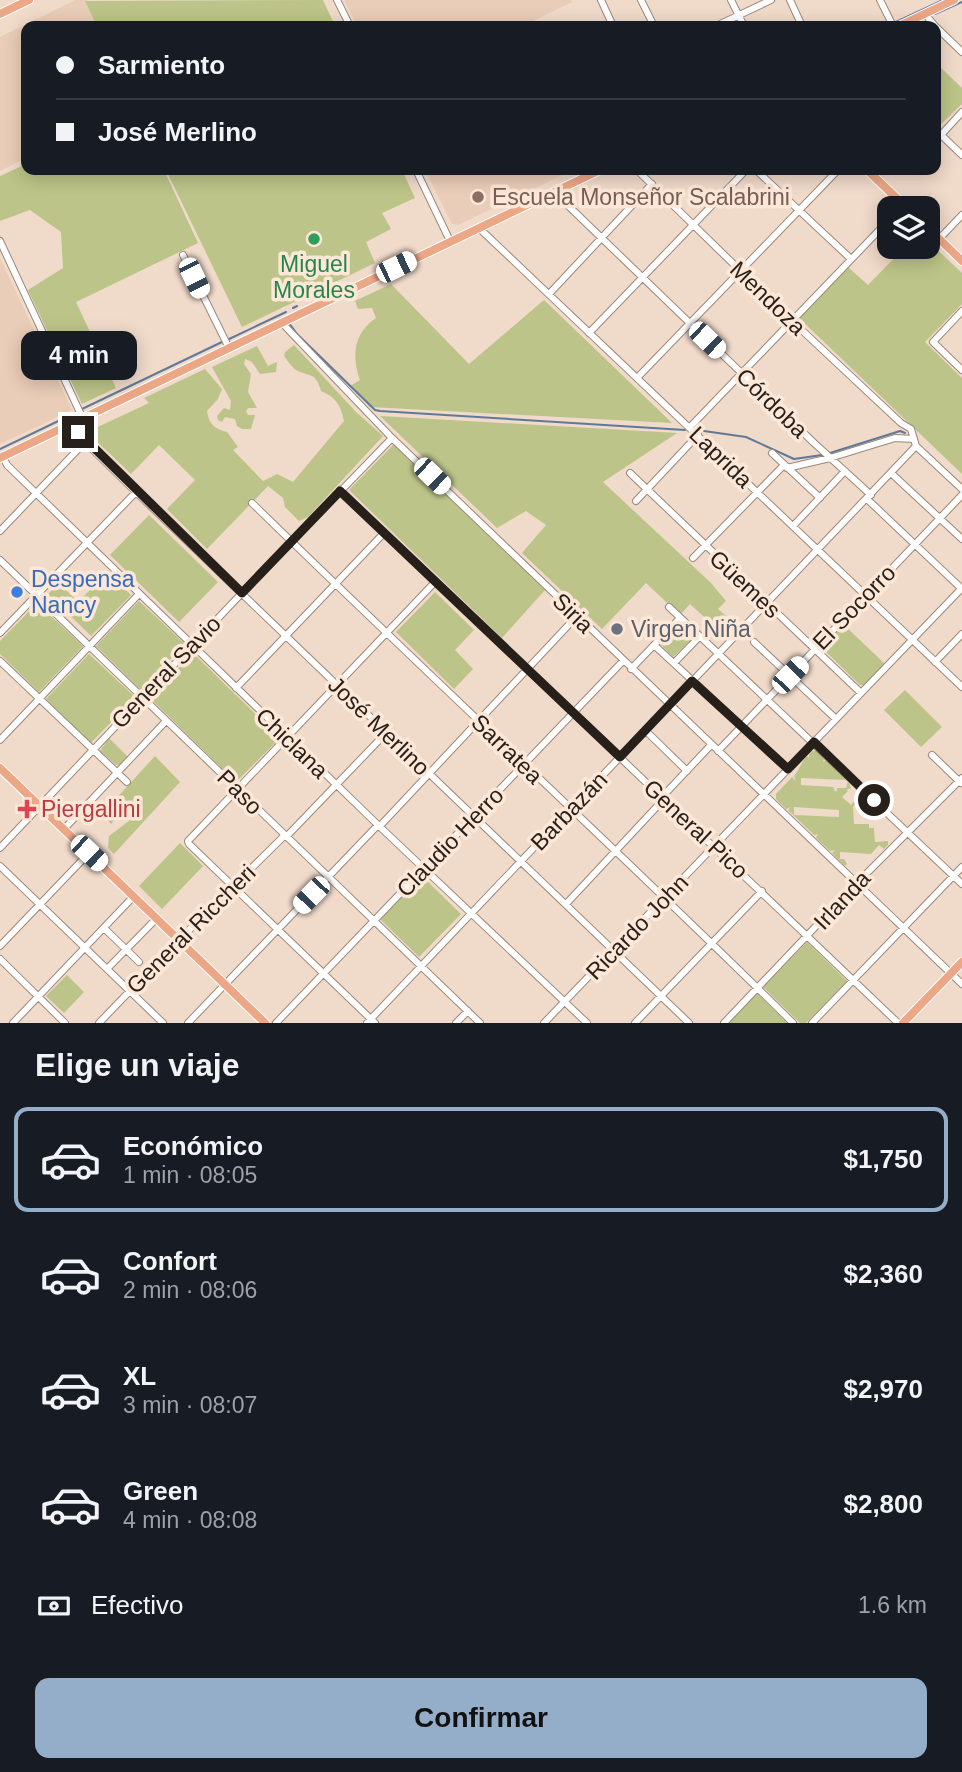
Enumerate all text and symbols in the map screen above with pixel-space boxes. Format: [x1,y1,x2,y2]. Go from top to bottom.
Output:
text: Sarmiento [98,50,225,80]
text: José Merlino [98,117,257,147]
place label: Escuela Monseñor Scalabrini [492,184,790,210]
marker: Escuela Monseñor Scalabrini [470,189,486,205]
map controls [877,196,940,259]
button: layers [877,196,940,259]
marker: Miguel Morales [306,231,322,247]
car [373,248,420,286]
place label: Miguel Morales [273,251,355,303]
car [176,255,213,301]
street label: Mendoza [725,256,811,340]
car [685,318,730,362]
callout: 4 min [20,330,136,380]
text: 4 min [49,342,109,368]
street label: Córdoba [731,363,813,443]
route end [62,416,94,448]
street label: Laprida [684,421,758,493]
car [410,454,455,498]
street label: Güemes [704,545,786,623]
street label: El Socorro [807,559,901,655]
place label: Despensa Nancy [31,566,135,618]
marker: Despensa Nancy [9,584,25,600]
street label: Siria [547,588,599,638]
street label: General Savio [106,611,226,733]
place label: Virgen Niña [631,616,751,642]
marker: Virgen Niña [609,621,625,637]
car [768,653,813,697]
street label: José Merlino [323,671,435,781]
street label: Chiclana [251,703,333,784]
street label: Sarratea [466,709,548,789]
street label: Paso [212,764,268,820]
street label: Barbazán [525,767,613,855]
street label: General Pico [639,774,753,884]
street label: Claudio Herro [391,782,509,902]
route start [858,784,890,816]
place label: Piergallini [41,796,141,822]
marker: Piergallini [19,801,35,817]
car [67,831,112,875]
street label: General Riccheri [121,859,261,999]
street label: Irlanda [809,865,876,935]
street label: Ricardo John [581,869,693,985]
car [289,873,334,917]
text: Elige un viaje [35,1047,240,1083]
icon: car [39,1128,102,1191]
text: Económico [123,1131,263,1161]
text: $1,750 [843,1144,923,1174]
text: 1 min · 08:05 [123,1162,257,1188]
icon: car [39,1243,102,1306]
text: Confort [123,1246,217,1276]
text: $2,360 [843,1259,923,1289]
text: 2 min · 08:06 [123,1277,257,1303]
icon: car [39,1358,102,1421]
text: XL [123,1361,156,1391]
text: $2,970 [843,1374,923,1404]
text: 3 min · 08:07 [123,1392,257,1418]
icon: car [39,1473,102,1536]
text: Green [123,1476,198,1506]
text: $2,800 [843,1489,923,1519]
text: 4 min · 08:08 [123,1507,257,1533]
icon: cash [35,1587,73,1625]
text: Efectivo [91,1590,184,1620]
text: 1.6 km [858,1592,927,1618]
button: Confirmar [35,1678,927,1758]

